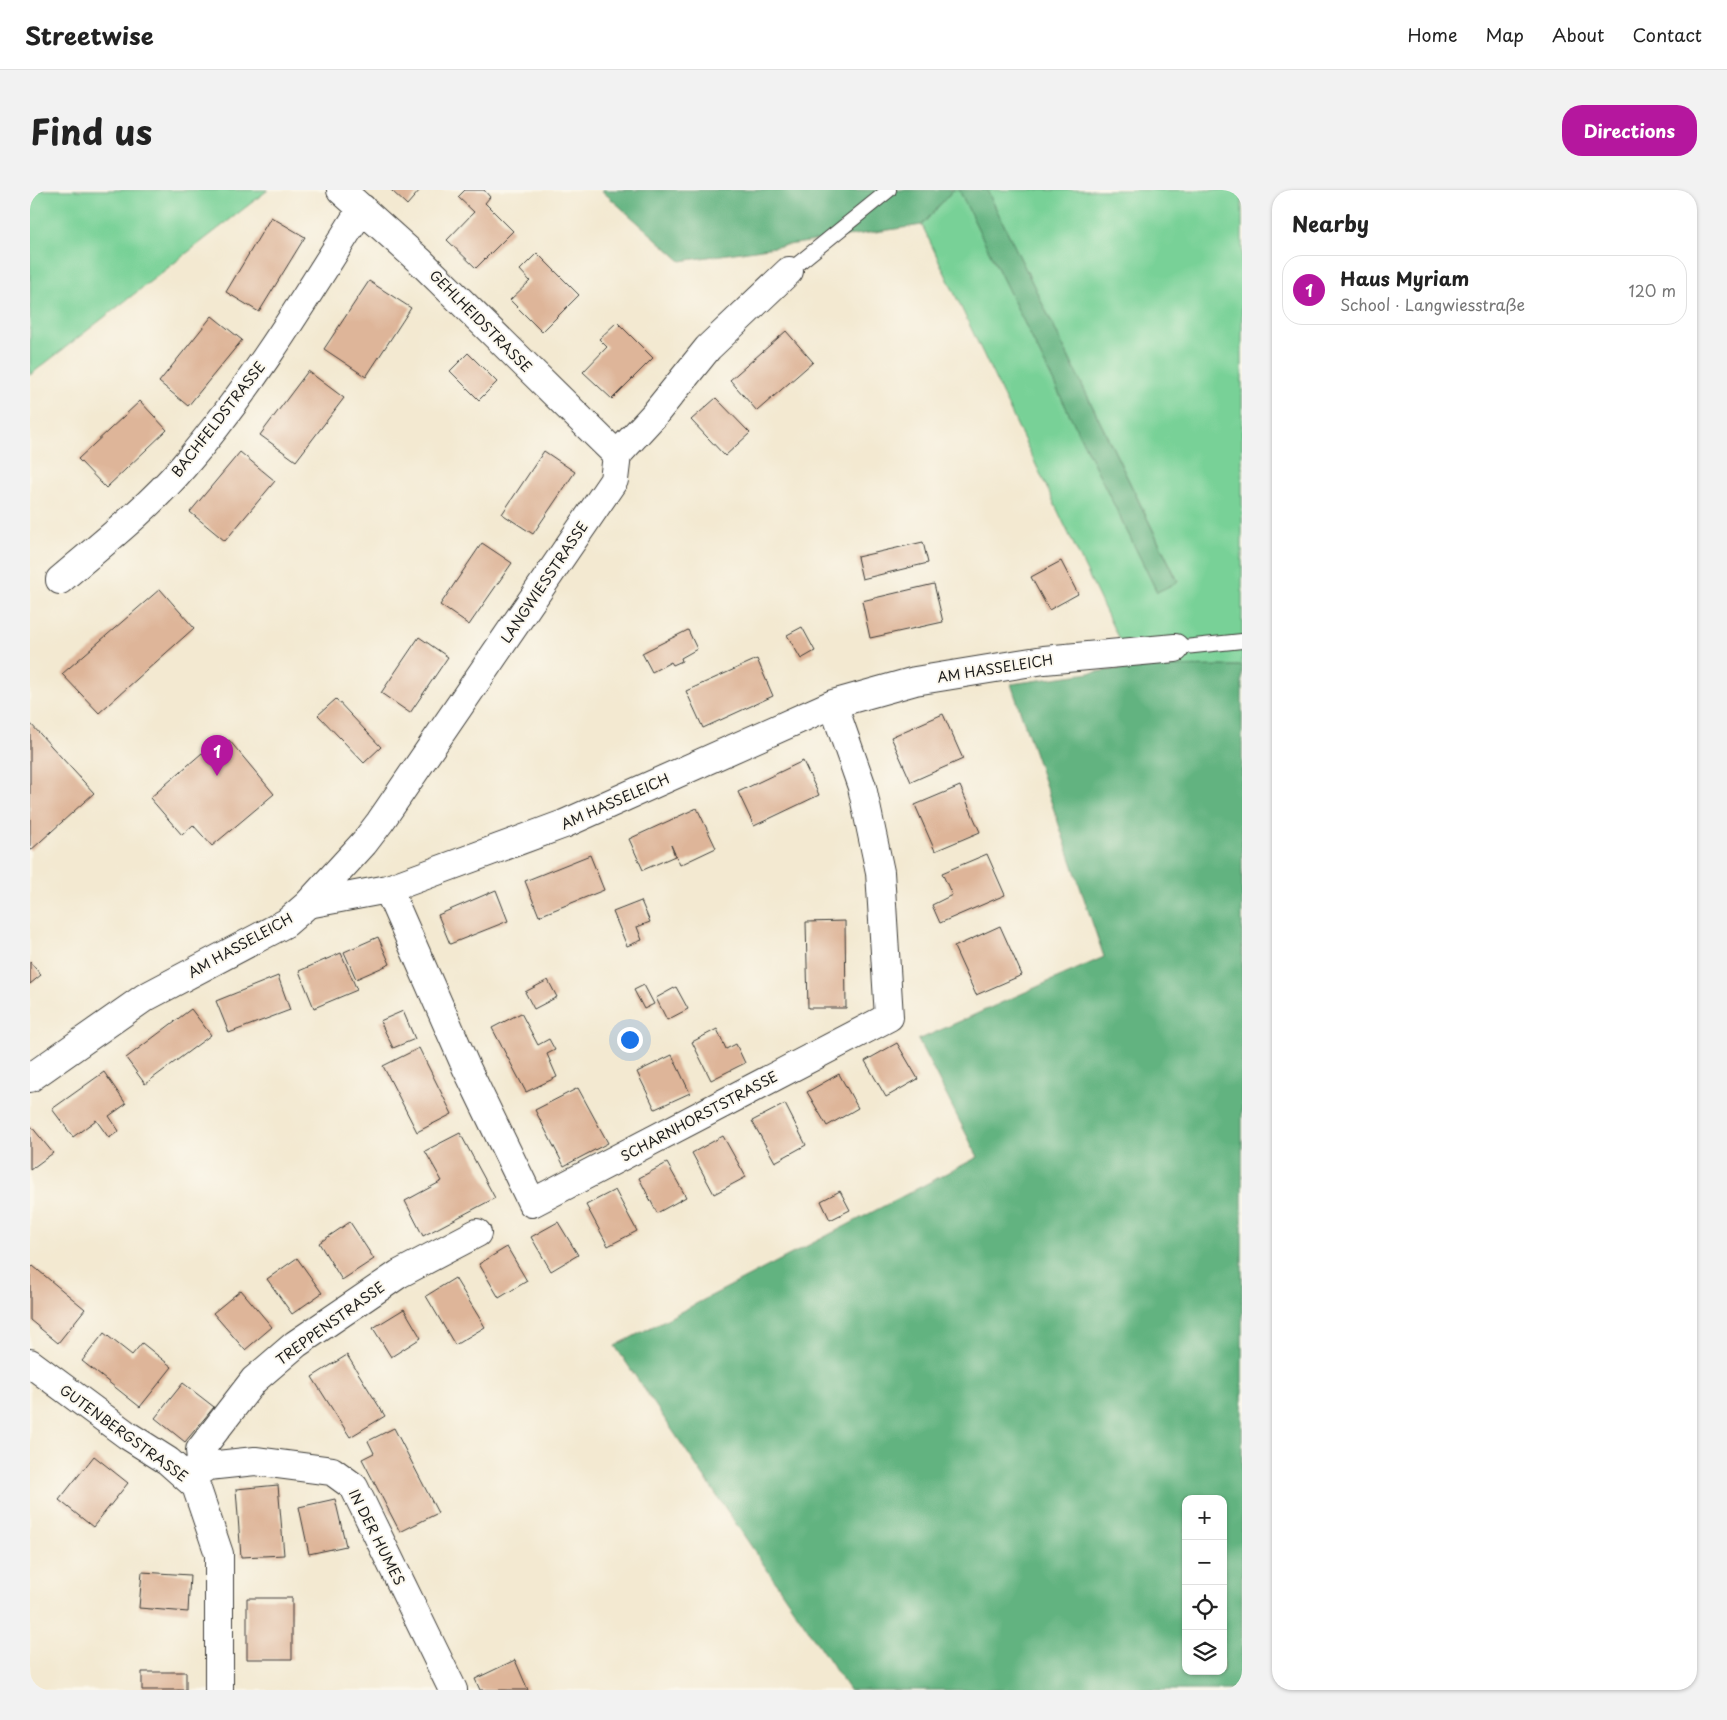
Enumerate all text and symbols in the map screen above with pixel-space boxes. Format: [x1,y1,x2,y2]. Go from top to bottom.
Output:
text: Streetwise [25,17,154,53]
text: Home [1407,21,1457,48]
text: Map [1485,21,1524,48]
text: About [1552,21,1604,48]
text: Contact [1632,21,1702,48]
text: Find us [30,104,152,157]
button: Directions [1562,105,1697,156]
text: Nearby [1292,207,1369,239]
text: Haus Myriam [1340,264,1469,292]
street label: GEHLHEIDSTRASSE [425,265,537,377]
text: 1 [1305,278,1313,302]
text: 120 m [1629,278,1676,302]
text: School · Langwiesstraße [1340,292,1525,316]
street label: BACHFELDSTRASSE [166,357,270,481]
street label: LANGWIESSTRASSE [495,517,593,647]
street label: AM HASSELEICH [936,648,1054,688]
pin: 1 [201,735,233,776]
street label: AM HASSELEICH [557,768,673,834]
street label: AM HASSELEICH [184,907,296,983]
your location [617,1027,643,1053]
street label: SCHARNHORSTSTRASSE [617,1066,781,1166]
street label: TREPPENSTRASSE [271,1276,389,1370]
street label: GUTENBERGSTRASSE [56,1379,192,1487]
street label: IN DER HUMES [344,1485,410,1589]
map controls [1182,1495,1227,1675]
button: + [1182,1495,1227,1540]
button: − [1182,1540,1227,1585]
button: locate [1182,1585,1227,1630]
button: layers [1182,1630,1227,1675]

